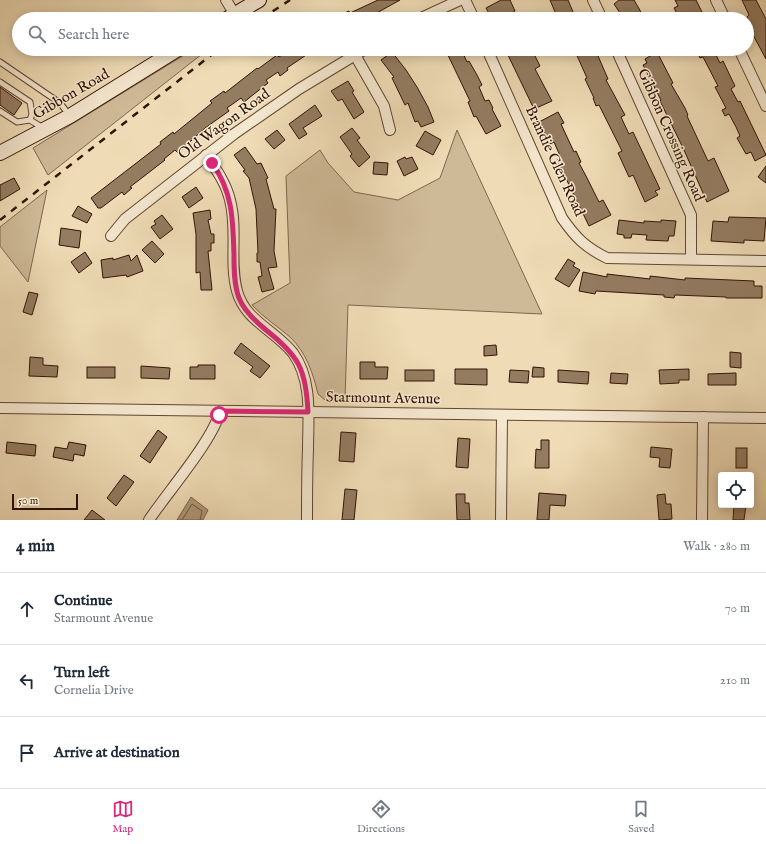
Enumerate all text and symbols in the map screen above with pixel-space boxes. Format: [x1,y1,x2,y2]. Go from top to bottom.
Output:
search box [12,12,754,56]
icon: search [26,23,48,45]
text: Search here [58,25,129,44]
street label: Gibbon Road [29,64,113,124]
street label: Gibbon Crossing Road [633,66,709,205]
street label: Old Wagon Road [174,84,274,164]
street label: Brandie Glen Road [521,103,589,220]
route end [203,154,221,172]
street label: Starmount Avenue [326,388,440,408]
route start [210,406,228,424]
map controls [718,472,754,508]
button: locate [718,472,754,508]
scale bar [12,492,78,511]
text: 50 m [18,494,38,508]
text: 4 min [16,536,55,557]
text: Walk · 280 m [683,538,750,555]
text: Continue [54,591,112,610]
icon: ahead [16,598,38,620]
text: 70 m [725,600,750,617]
text: Starmount Avenue [54,610,153,627]
text: Turn left [54,663,110,682]
icon: left [16,670,38,692]
text: 210 m [720,672,750,689]
text: Cornelia Drive [54,682,134,699]
icon: arrive [16,742,38,764]
text: Arrive at destination [54,743,180,762]
tab: Map [112,798,134,836]
tab: Directions [357,798,405,836]
tab: Saved [628,798,654,836]

